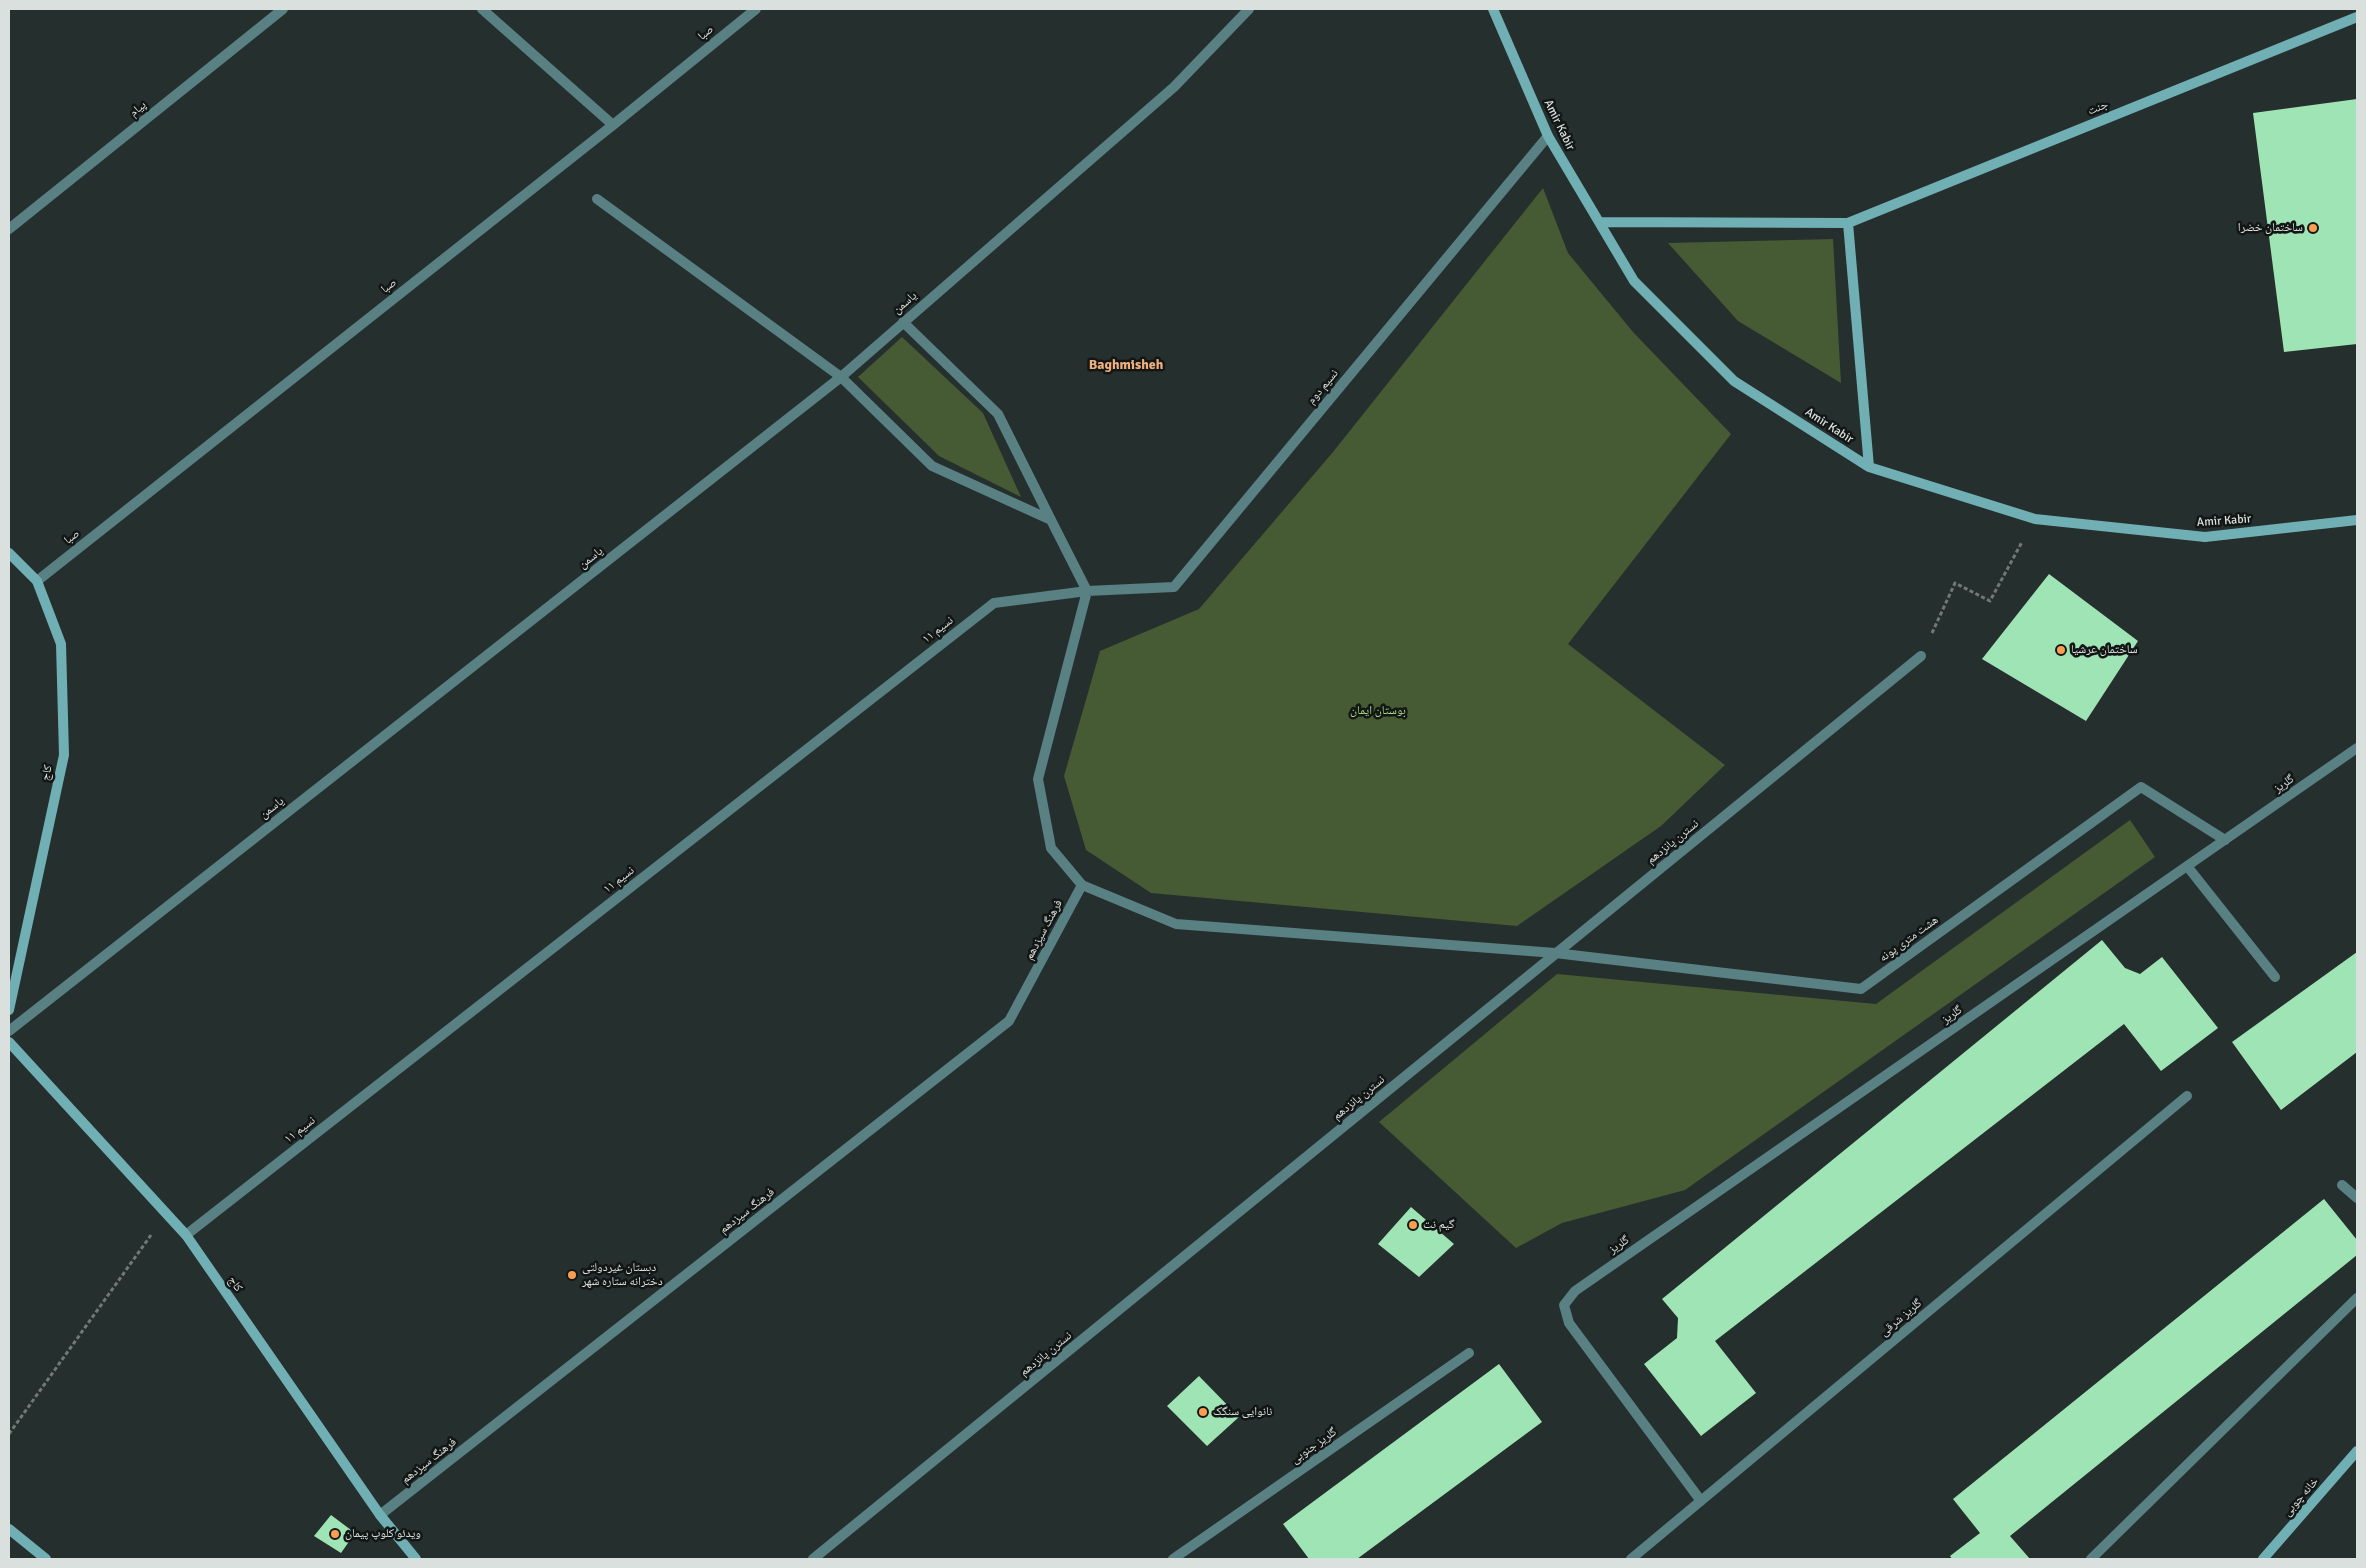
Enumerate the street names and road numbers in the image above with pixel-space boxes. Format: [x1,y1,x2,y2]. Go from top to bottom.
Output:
street label: صبا [695,22,717,44]
street label: Amir Kabir [1541,97,1577,153]
street label: جنت [2086,97,2110,119]
street label: پیام [127,98,149,120]
street label: صبا [378,275,400,297]
street label: یاسمن [890,289,920,317]
street label: نسیم دوم [1304,367,1342,407]
street label: Amir Kabir [1802,405,1856,447]
street label: Amir Kabir [2196,512,2252,530]
street label: صبا [61,526,83,548]
street label: یاسمن [576,544,606,572]
street label: نسیم ۱۱ [920,613,956,647]
street label: کاج [38,764,56,782]
street label: گلریز [2271,772,2297,796]
street label: یاسمن [257,794,287,822]
street label: نسترن پانزدهم [1644,817,1702,867]
street label: نسیم ۱۱ [601,863,637,897]
street label: فرهنگ سیزدهم [1022,898,1066,962]
street label: هشت متری پونه [1877,913,1941,965]
street label: گلریز [1939,1003,1965,1027]
street label: نسترن پانزدهم [1330,1073,1388,1123]
street label: نسیم ۱۱ [282,1113,318,1147]
street label: فرهنگ سیزدهم [717,1185,777,1237]
street label: گلریز [1606,1233,1632,1257]
street label: کاج [225,1273,245,1295]
street label: گلریز شرقی [1877,1296,1925,1340]
street label: نسترن پانزدهم [1017,1329,1075,1379]
street label: گلریز جنوبی [1288,1425,1340,1467]
street label: فرهنگ سیزدهم [399,1435,459,1487]
street label: خانه چوبی [2280,1475,2322,1519]

